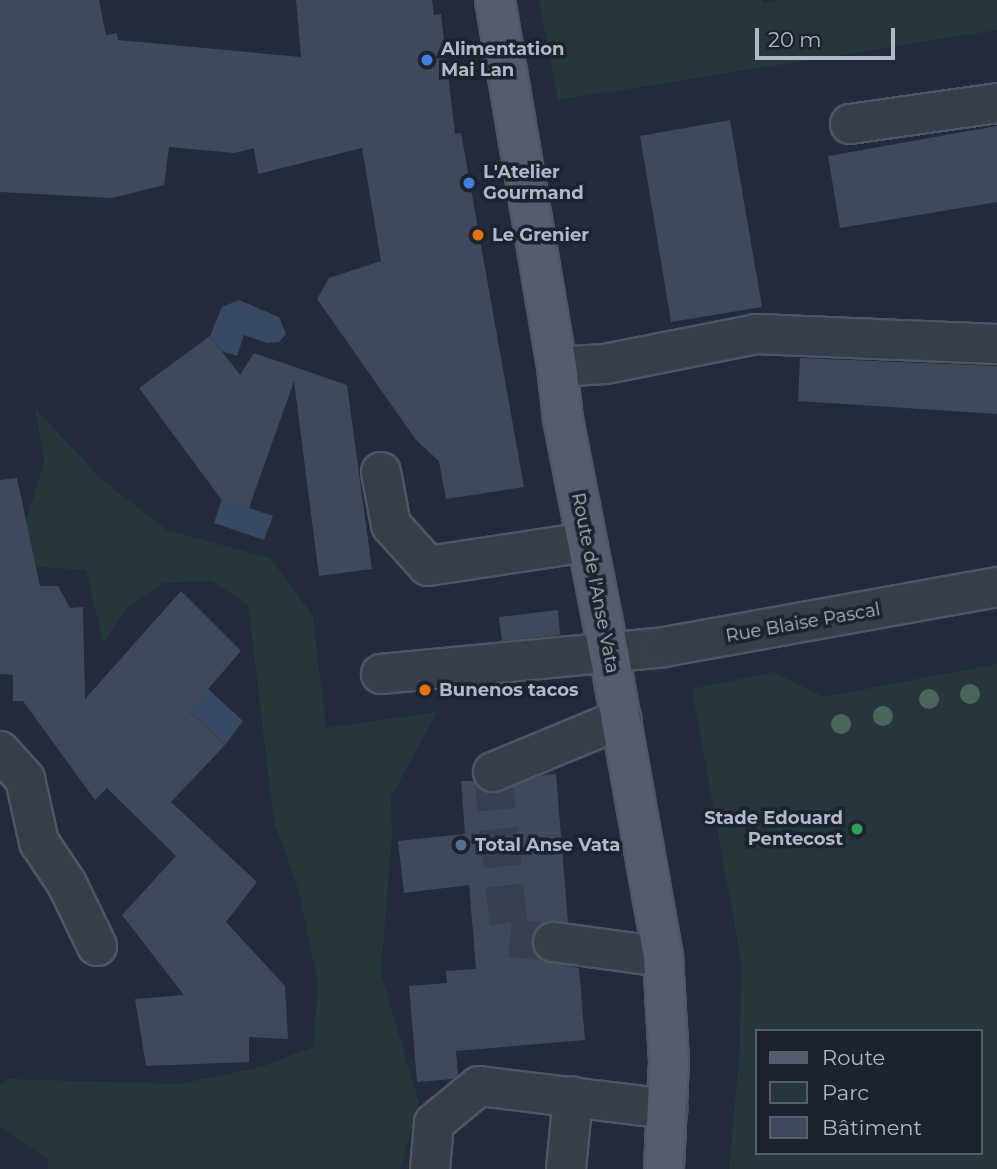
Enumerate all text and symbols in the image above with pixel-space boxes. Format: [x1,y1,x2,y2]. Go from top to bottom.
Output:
scale bar [759,14,899,58]
text: 20 m [768,27,822,52]
place label: Alimentation Mai Lan [441,39,564,82]
marker: Alimentation Mai Lan [419,52,435,68]
place label: L'Atelier Gourmand [483,162,584,204]
marker: L'Atelier Gourmand [461,175,477,191]
place label: Le Grenier [492,224,589,246]
marker: Le Grenier [470,227,486,243]
street label: Route de l'Anse Vata [567,491,623,675]
street label: Rue Blaise Pascal [724,599,882,647]
place label: Bunenos tacos [439,679,579,701]
marker: Bunenos tacos [417,682,433,698]
place label: Stade Edouard Pentecost [704,808,843,850]
marker: Stade Edouard Pentecost [849,821,865,837]
place label: Total Anse Vata [475,834,620,856]
marker: Total Anse Vata [453,837,469,853]
legend [755,1029,983,1155]
text: Route [822,1045,885,1070]
text: Parc [822,1080,869,1105]
text: Bâtiment [822,1115,922,1140]

